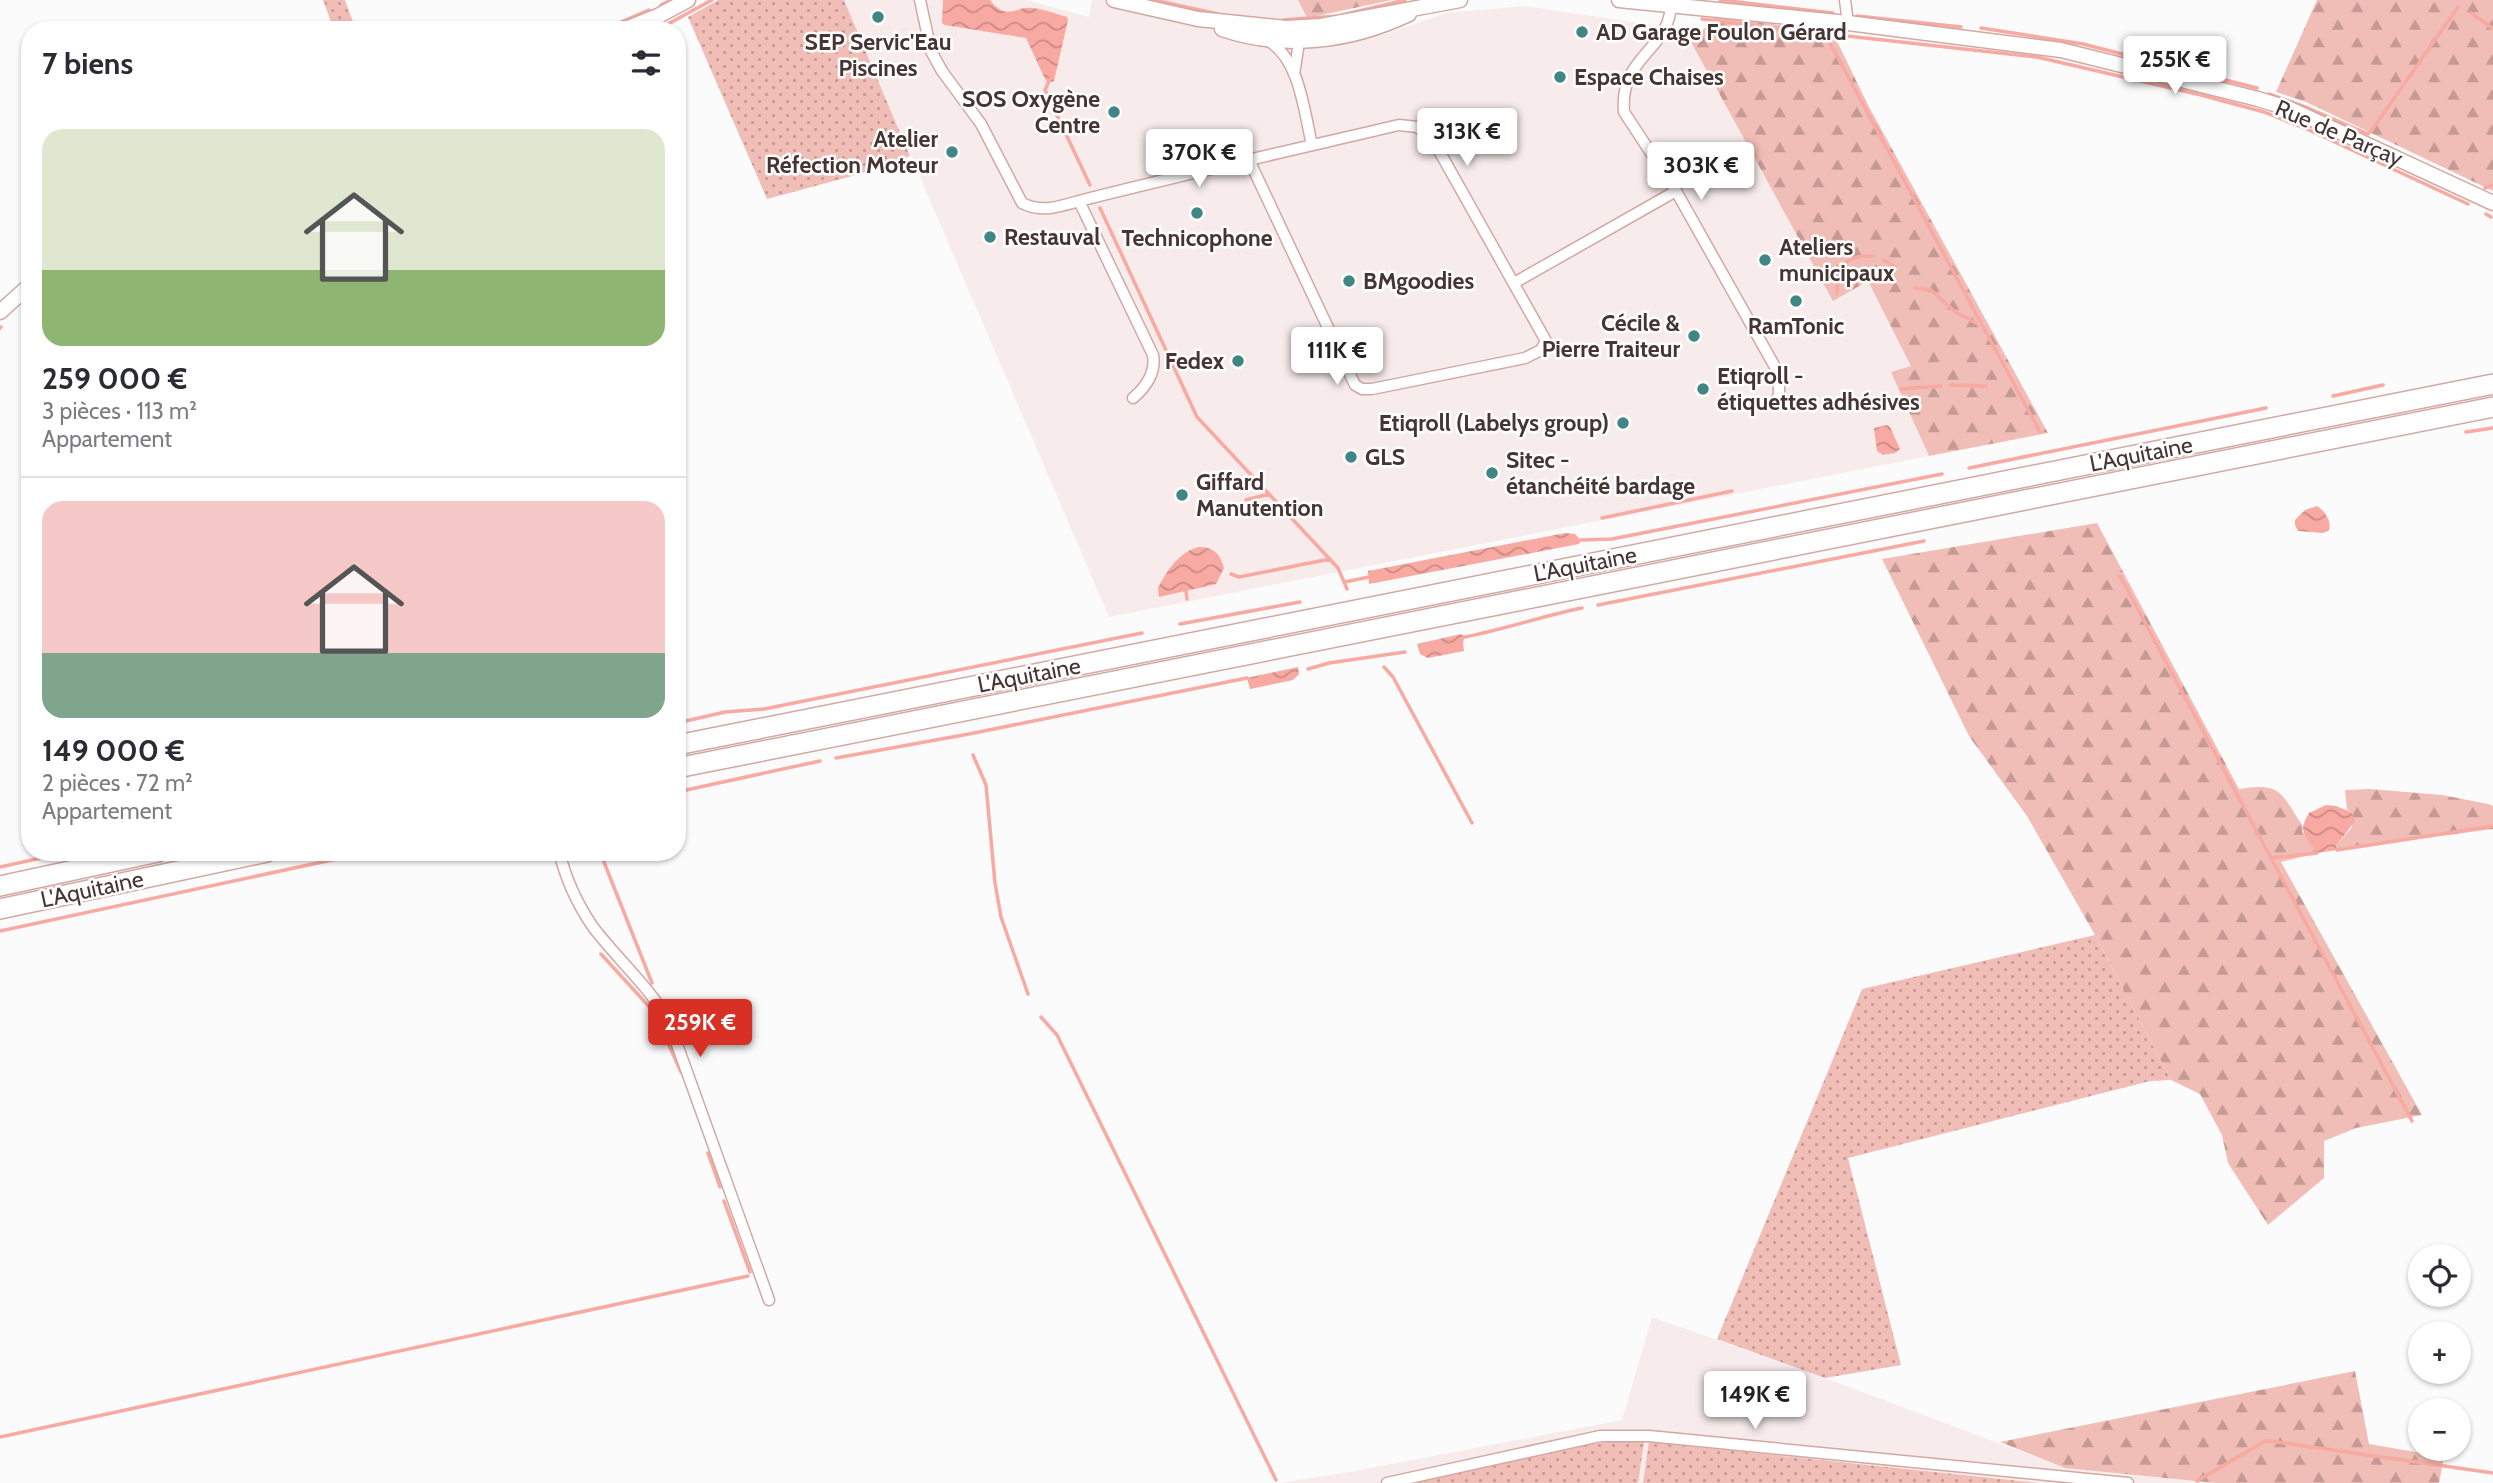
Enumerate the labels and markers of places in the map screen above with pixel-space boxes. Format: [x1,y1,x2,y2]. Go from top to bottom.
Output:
marker: SEP Servic'Eau Piscines [870,9,886,25]
place label: AD Garage Foulon Gérard [1596,18,1847,46]
marker: AD Garage Foulon Gérard [1574,24,1590,40]
place label: SEP Servic'Eau Piscines [805,28,951,82]
pin: 255K € [2118,36,2232,96]
place label: Espace Chaises [1574,63,1724,91]
marker: Espace Chaises [1552,69,1568,85]
place label: SOS Oxygène Centre [962,85,1100,139]
marker: SOS Oxygène Centre [1106,104,1122,120]
pin: 313K € [1410,108,1524,168]
place label: Atelier Réfection Moteur [766,125,938,179]
pin: 370K € [1142,130,1256,189]
pin: 303K € [1644,142,1758,202]
marker: Atelier Réfection Moteur [944,144,960,160]
marker: Technicophone [1189,205,1205,221]
place label: Restauval [1004,223,1100,251]
place label: Technicophone [1121,224,1273,252]
marker: Restauval [982,229,998,245]
place label: Ateliers municipaux [1779,233,1895,287]
marker: Ateliers municipaux [1757,252,1773,268]
place label: BMgoodies [1363,267,1474,295]
marker: BMgoodies [1341,273,1357,289]
marker: RamTonic [1788,293,1804,309]
place label: Cécile & Pierre Traiteur [1542,309,1681,363]
place label: RamTonic [1748,312,1844,340]
pin: 111K € [1280,328,1394,387]
marker: Cécile & Pierre Traiteur [1686,328,1702,344]
place label: Fedex [1165,347,1225,375]
marker: Fedex [1230,353,1246,369]
place label: Etiqroll - étiquettes adhésives [1717,362,1920,416]
marker: Etiqroll - étiquettes adhésives [1695,381,1711,397]
place label: Etiqroll (Labelys group) [1379,409,1609,437]
marker: Etiqroll (Labelys group) [1615,415,1631,431]
place label: GLS [1365,443,1405,471]
place label: Sitec - étanchéité bardage [1506,446,1695,500]
marker: GLS [1343,449,1359,465]
marker: Sitec - étanchéité bardage [1484,465,1500,481]
place label: Giffard Manutention [1196,468,1323,522]
marker: Giffard Manutention [1174,487,1190,503]
pin: 259K € [643,1000,757,1059]
pin: 149K € [1698,1372,1812,1431]

